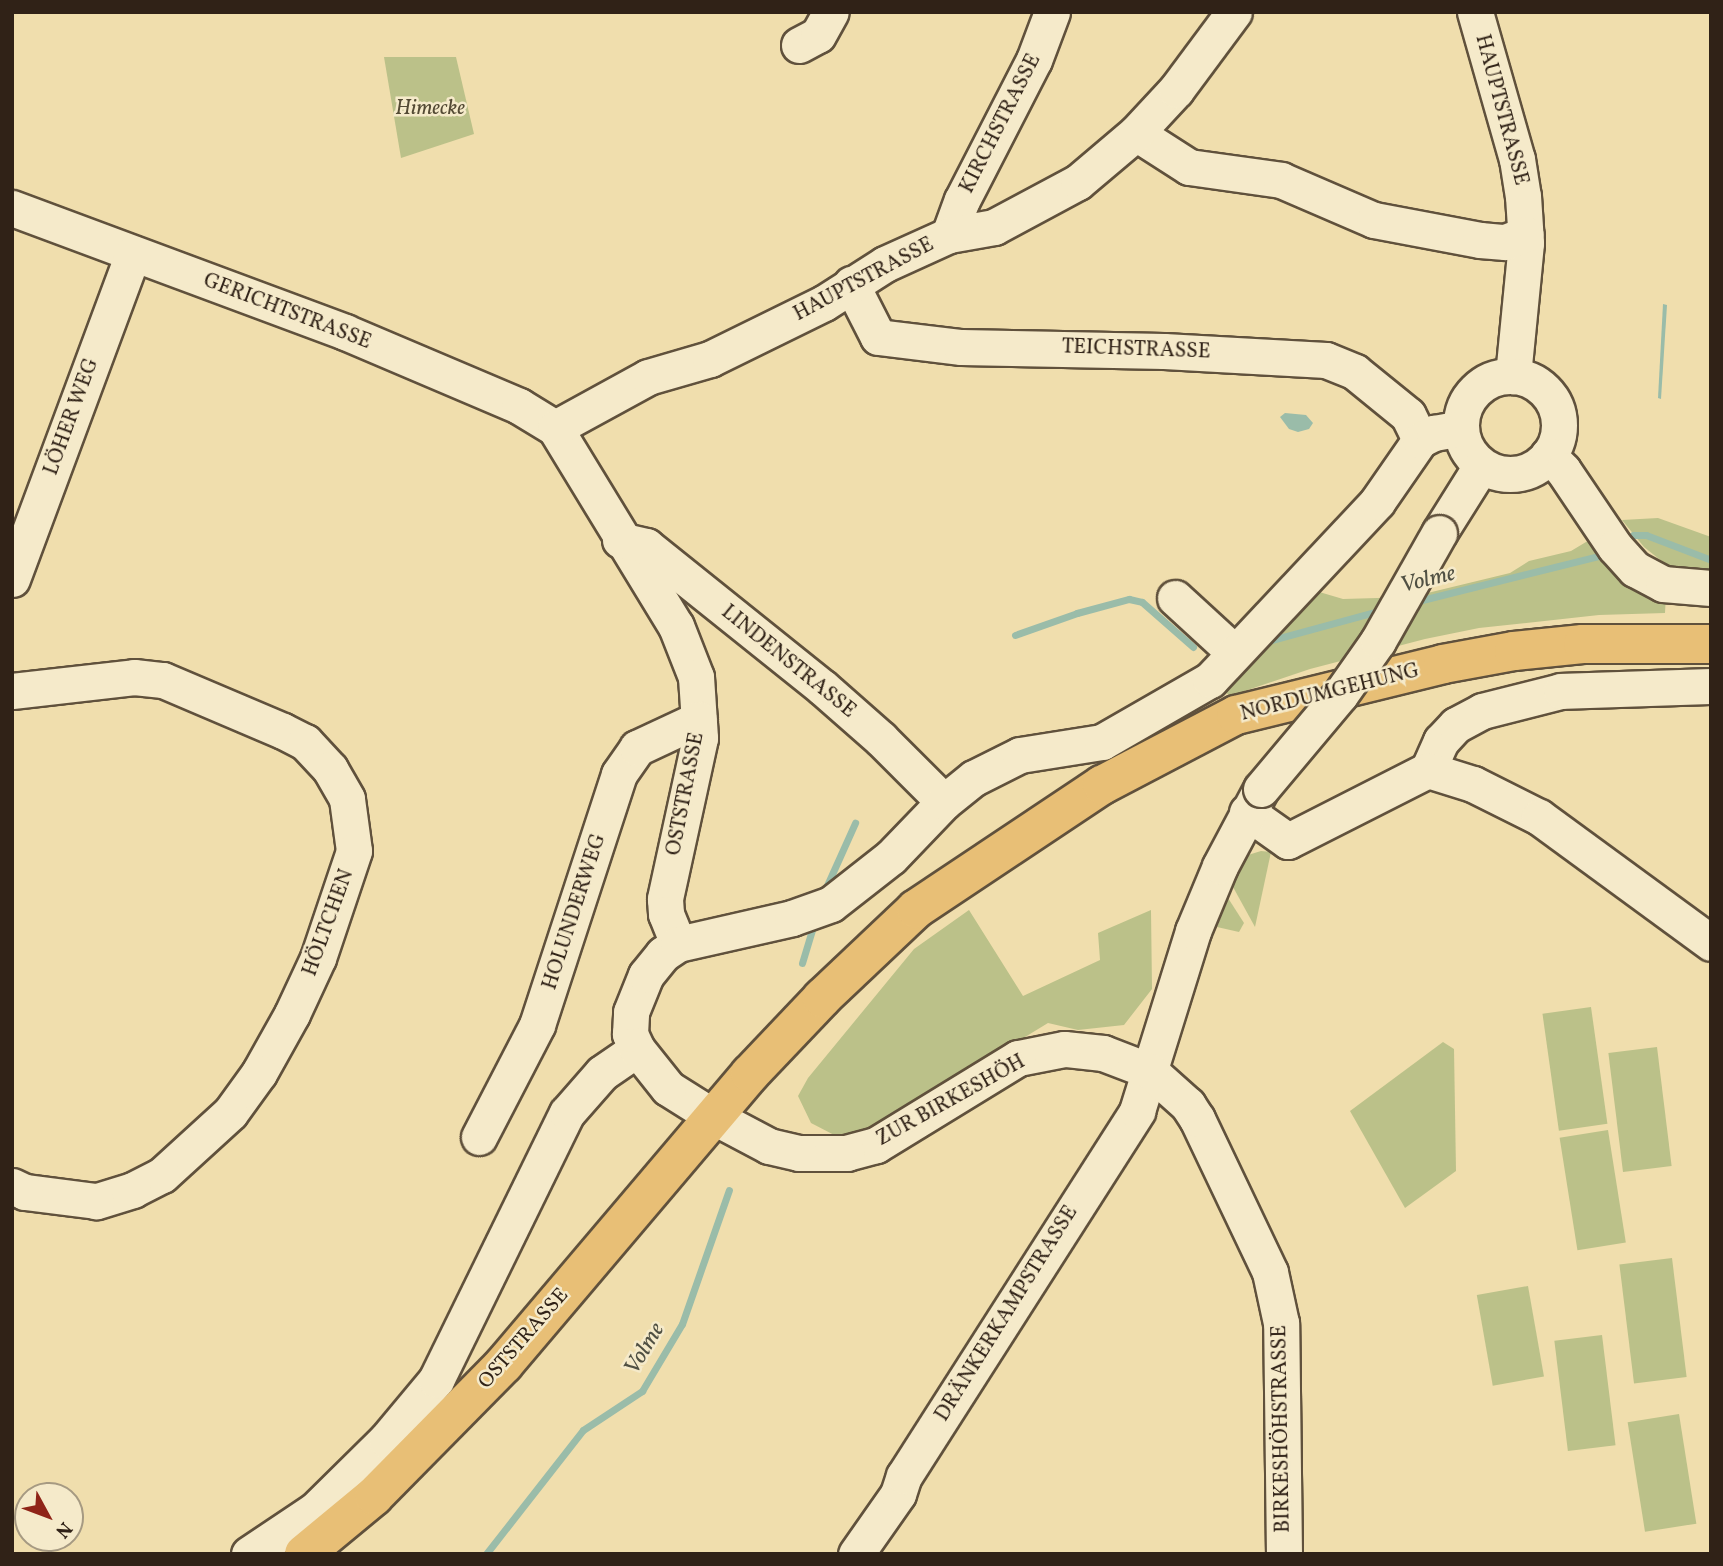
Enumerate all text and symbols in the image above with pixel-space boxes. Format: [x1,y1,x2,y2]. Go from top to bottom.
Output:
street label: HAUPTSTRASSE [1469,32,1533,188]
street label: KIRCHSTRASSE [955,50,1047,198]
park label: Himecke [395,96,465,122]
street label: HAUPTSTRASSE [790,232,938,328]
street label: GERICHTSTRASSE [200,268,374,356]
street label: TEICHSTRASSE [1061,335,1211,365]
street label: LÖHER WEG [39,355,105,479]
water label: Volme [1398,560,1458,600]
street label: LINDENSTRASSE [716,600,860,724]
street label: NORDUMGEHUNG [1238,659,1422,727]
street label: OSTSTRASSE [662,730,710,858]
street label: HOLUNDERWEG [538,831,612,993]
street label: HÖLTCHEN [298,866,360,980]
street label: ZUR BIRKESHÖH [872,1050,1030,1152]
street label: DRÄNKERKAMPSTRASSE [930,1202,1084,1426]
street label: OSTSTRASSE [473,1284,575,1394]
water label: Volme [619,1318,671,1380]
street label: BIRKESHÖHSTRASSE [1268,1325,1296,1533]
north arrow [14,1482,84,1552]
text: N [49,1516,78,1543]

